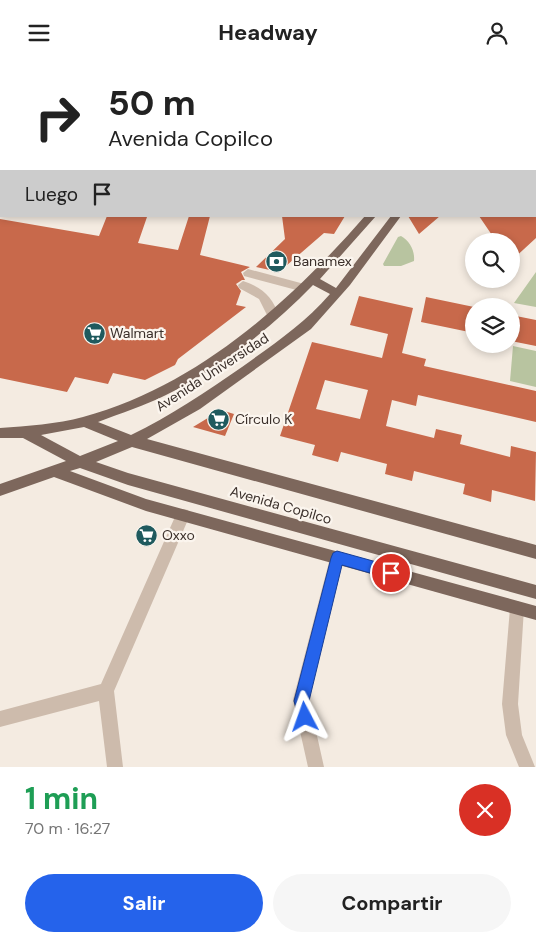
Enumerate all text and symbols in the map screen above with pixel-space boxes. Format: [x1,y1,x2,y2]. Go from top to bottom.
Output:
text: Headway [218,18,318,47]
icon: menu [25,19,53,47]
icon: person [483,19,511,47]
text: 50 m [108,80,196,126]
icon: right [25,85,90,150]
text: Avenida Copilco [108,124,273,153]
icon: arrive [88,180,116,208]
text: Luego [25,182,78,207]
map controls [465,233,520,353]
button: search [465,233,520,288]
bank icon: Banamex [265,249,289,273]
place label: Banamex [293,252,352,270]
button: layers [465,298,520,353]
supermarket icon: Walmart [82,321,106,345]
place label: Walmart [110,324,164,342]
street label: Avenida Universidad [152,329,272,415]
supermarket icon: Círculo K [207,407,231,431]
place label: Círculo K [235,410,292,428]
street label: Avenida Copilco [228,482,334,528]
supermarket icon: Oxxo [134,523,158,547]
place label: Oxxo [162,526,195,544]
pin [370,552,412,594]
icon: arrive [377,559,405,587]
position arrow [278,690,330,742]
text: 1 min [25,779,98,818]
button: close [459,784,511,836]
text: 70 m · 16:27 [25,818,110,839]
button: Salir [25,874,263,932]
button: Compartir [273,874,511,932]

